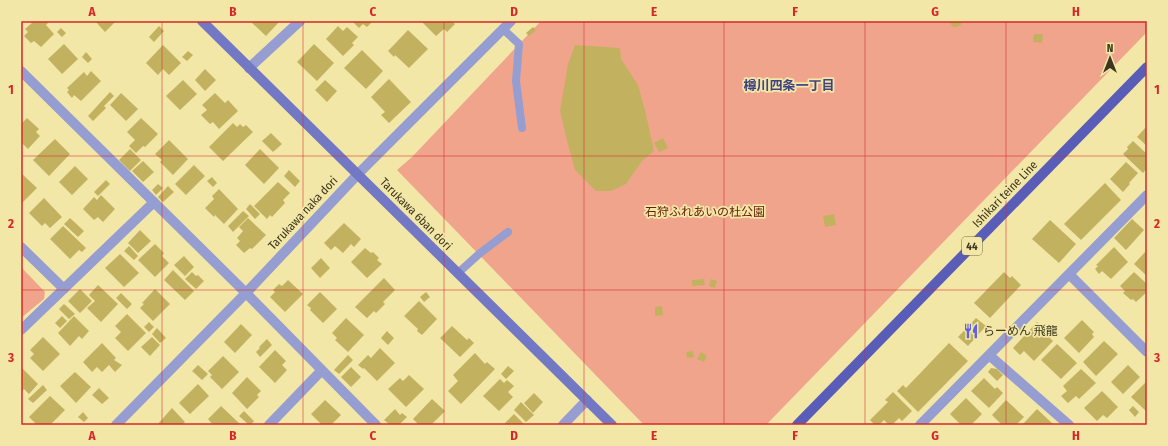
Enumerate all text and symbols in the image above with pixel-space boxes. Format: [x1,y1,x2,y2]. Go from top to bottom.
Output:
text: A [87,4,96,19]
text: B [229,4,237,19]
text: C [370,4,377,19]
text: D [510,4,518,19]
text: E [651,4,657,19]
text: F [792,4,798,19]
text: G [931,4,939,19]
text: H [1072,4,1080,19]
north arrow [1090,38,1130,78]
text: N [1107,42,1113,55]
district label: 樽川四条一丁目 [743,78,835,93]
text: 1 [8,82,14,97]
text: 1 [1154,82,1160,97]
street label: Ishikari teine Line [970,158,1040,230]
street label: Tarukawa naka dori [265,173,341,253]
street label: Tarukawa 6ban dori [377,175,455,253]
park label: 石狩ふれあいの杜公園 [645,205,765,219]
text: 2 [7,216,14,231]
text: 2 [1153,216,1160,231]
road number: 44 [962,237,982,255]
restaurant icon: らーめん 飛龍 [962,322,980,340]
place label: らーめん 飛龍 [983,324,1058,338]
text: 3 [7,350,14,365]
text: 3 [1153,350,1160,365]
text: A [87,428,96,443]
text: B [229,428,237,443]
text: C [370,428,377,443]
text: D [510,428,518,443]
text: E [651,428,657,443]
text: F [792,428,798,443]
text: G [931,428,939,443]
text: H [1072,428,1080,443]

